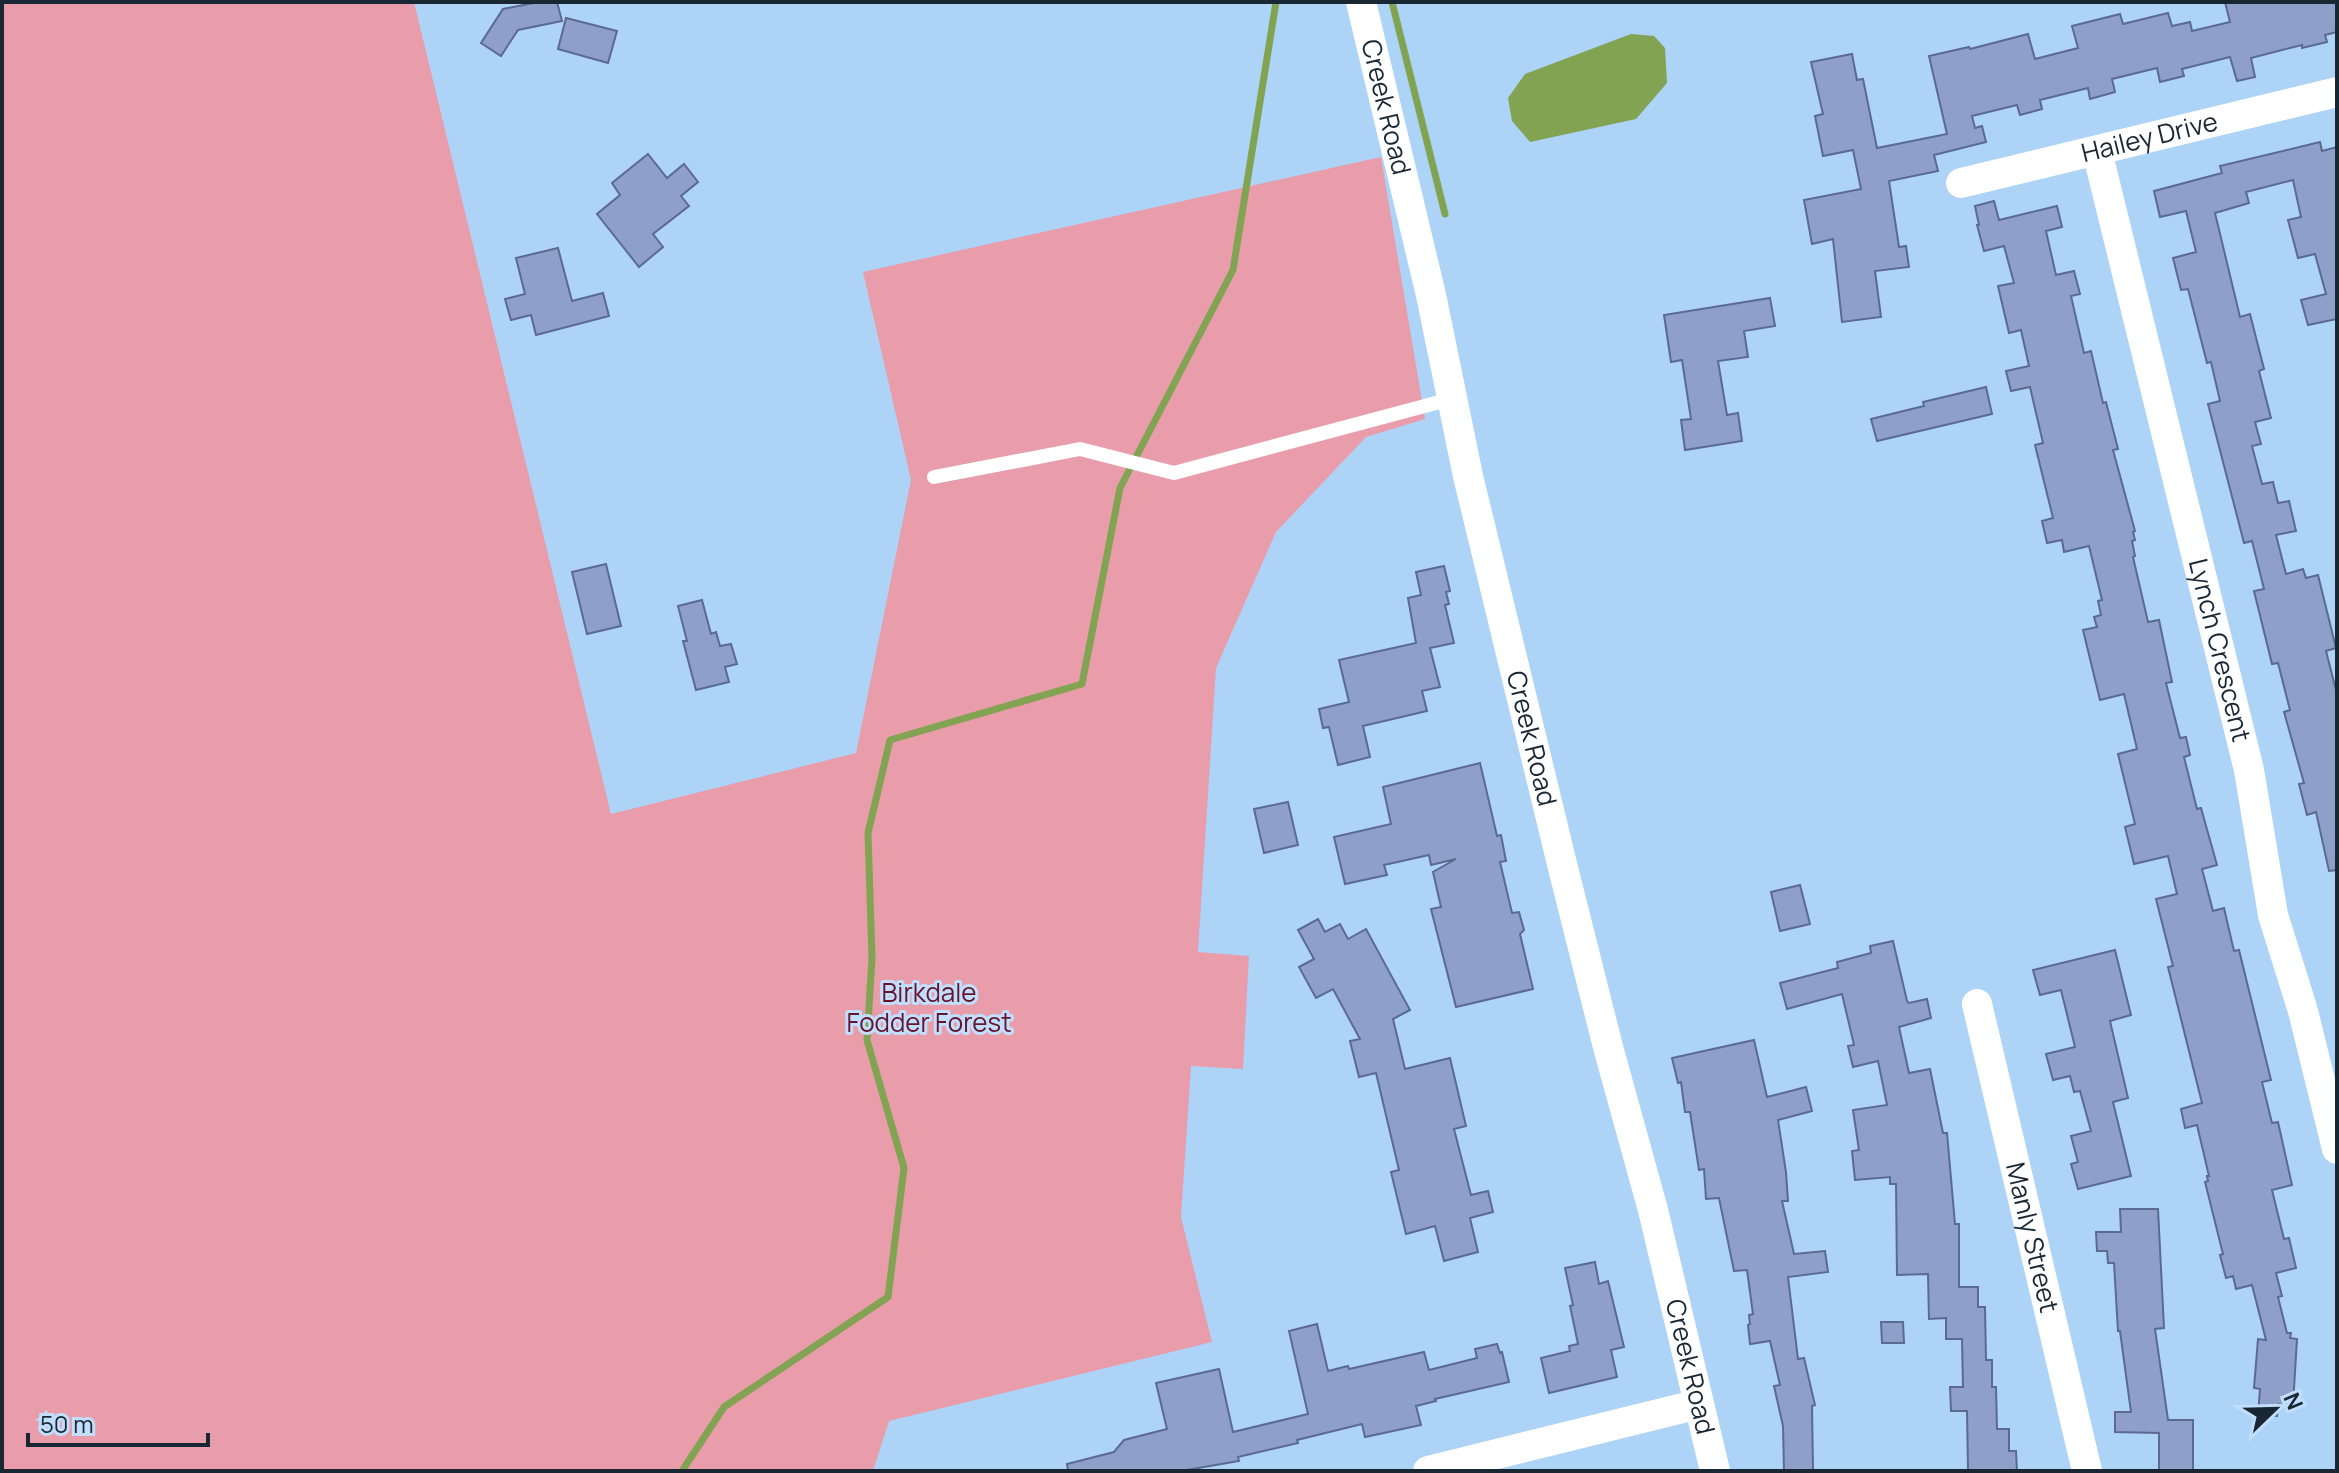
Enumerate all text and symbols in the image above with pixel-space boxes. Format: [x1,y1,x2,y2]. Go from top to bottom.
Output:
street label: Creek Road [1354,36,1421,178]
street label: Hailey Drive [2077,103,2221,170]
street label: Lynch Crescent [2181,555,2260,745]
street label: Creek Road [1499,667,1566,809]
park label: Birkdale Fodder Forest [846,974,1012,1040]
street label: Manly Street [1998,1159,2068,1316]
street label: Creek Road [1658,1295,1725,1438]
north arrow [2235,1369,2315,1449]
text: N [2277,1388,2310,1414]
scale bar [28,1397,208,1447]
text: 50 m [40,1407,94,1440]

